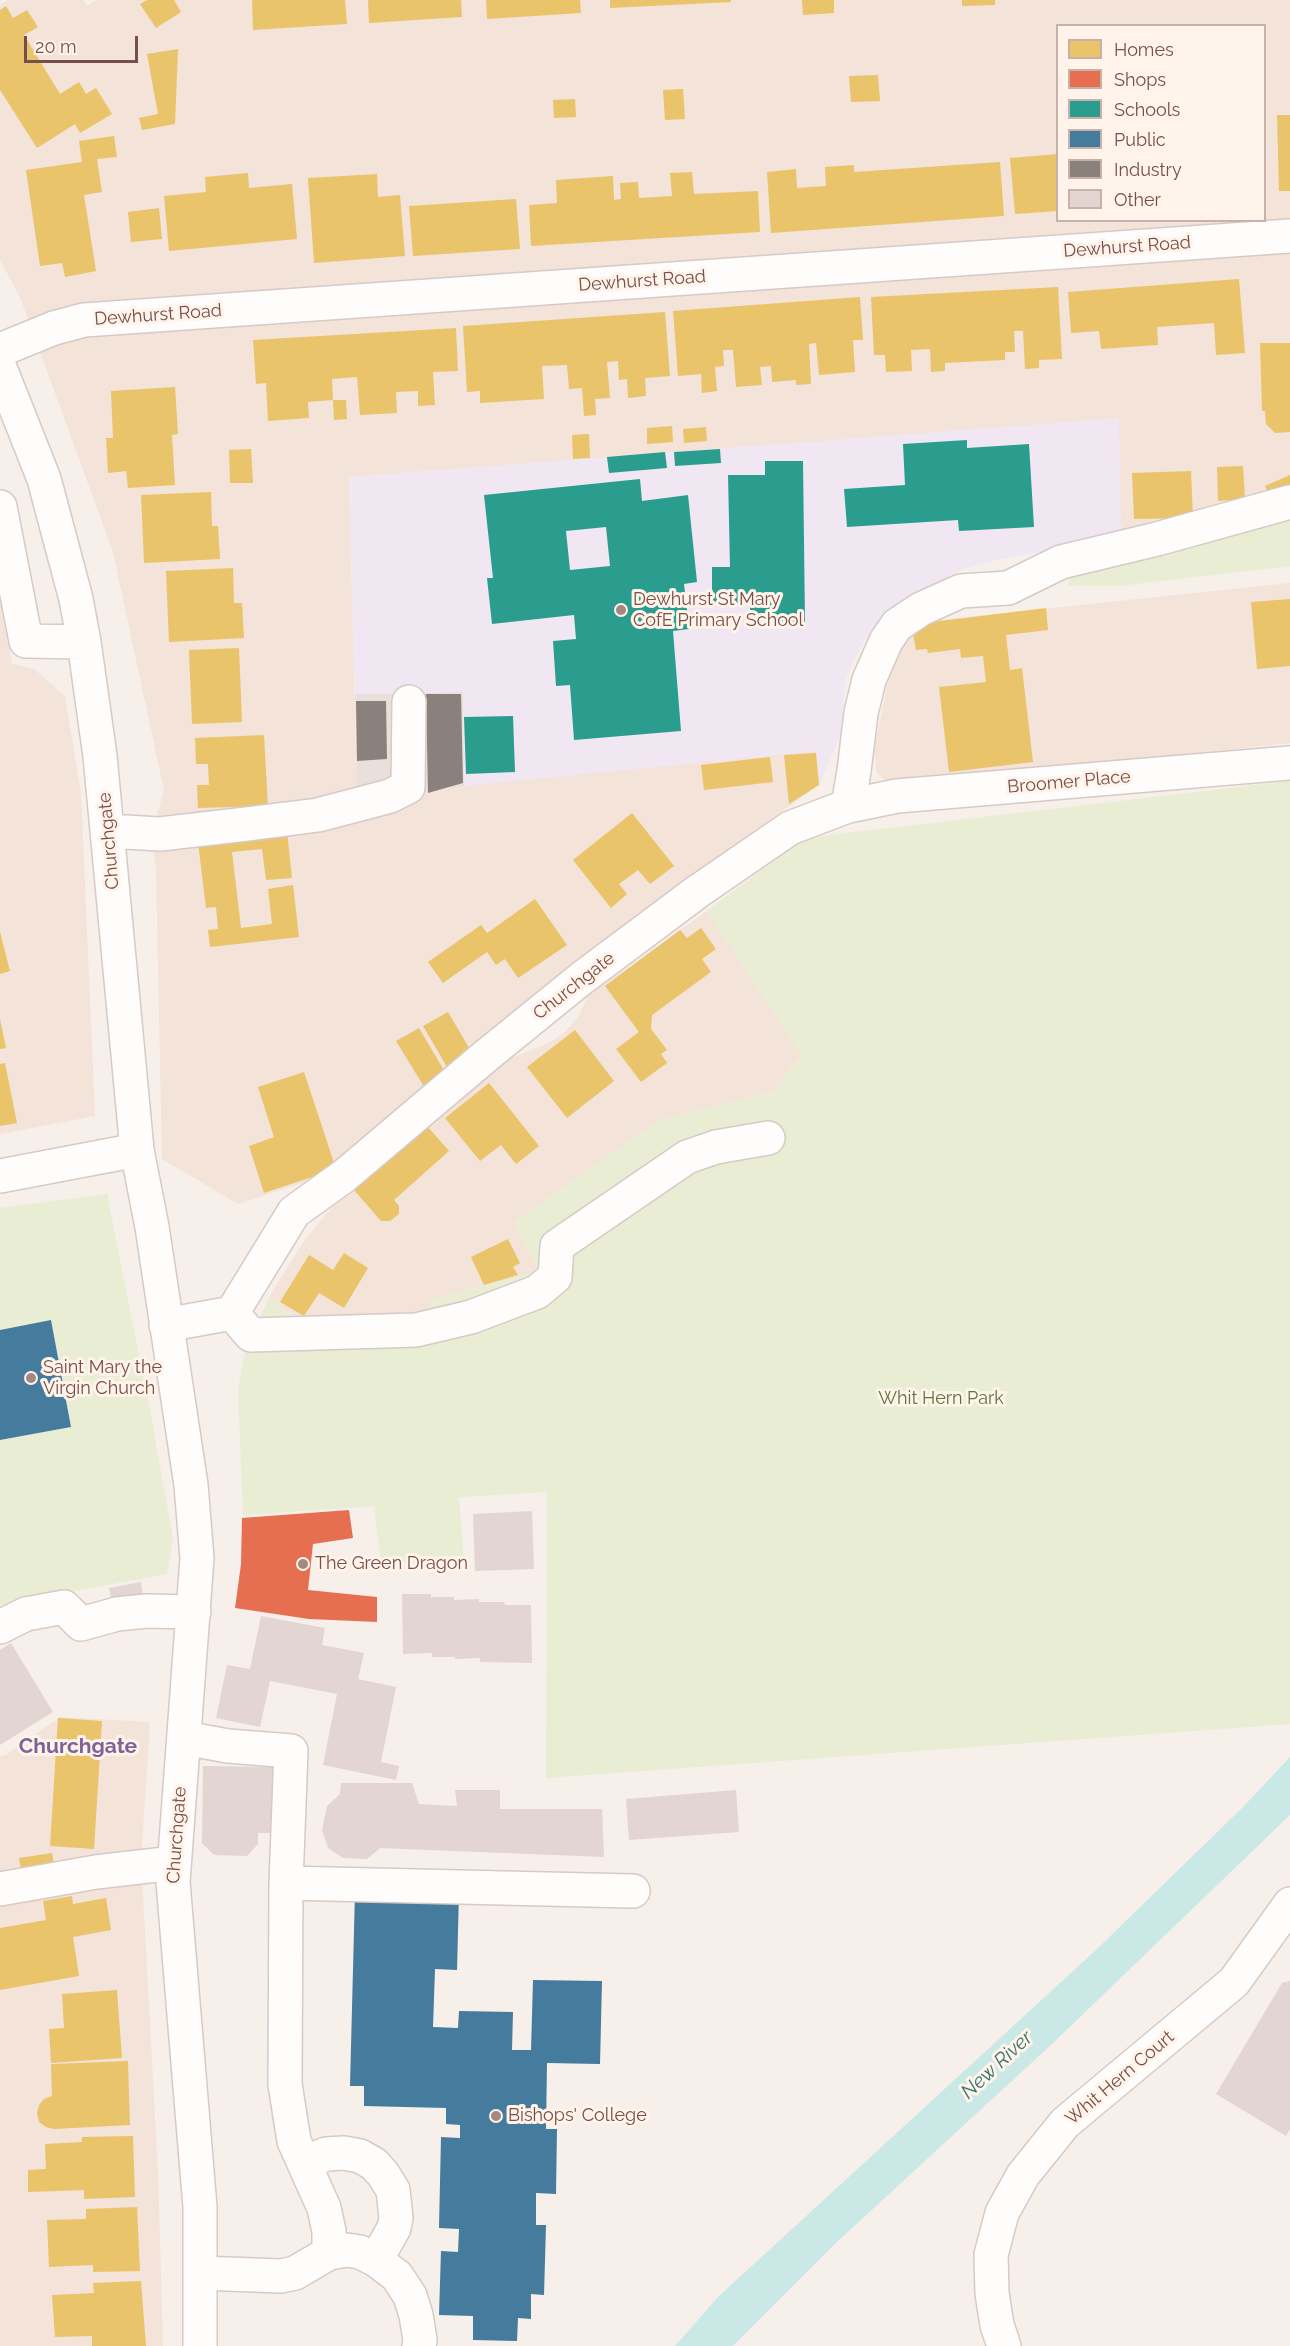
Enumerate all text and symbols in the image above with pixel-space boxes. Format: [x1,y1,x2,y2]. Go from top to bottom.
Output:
scale bar [27,24,141,62]
legend [1056,24,1266,222]
text: 20 m [35,36,77,57]
text: Homes [1114,39,1174,60]
text: Shops [1114,69,1166,90]
text: Schools [1114,99,1180,120]
text: Public [1114,129,1166,150]
text: Industry [1114,159,1182,180]
text: Other [1114,189,1161,210]
street label: Dewhurst Road [1062,232,1192,262]
street label: Dewhurst Road [577,266,707,296]
street label: Dewhurst Road [93,300,223,330]
place label: Dewhurst St Mary CofE Primary School [633,589,803,632]
marker: Dewhurst St Mary CofE Primary School [614,603,628,617]
street label: Broomer Place [1006,766,1132,798]
street label: Churchgate [94,792,124,890]
street label: Churchgate [529,948,619,1024]
place label: Saint Mary the Virgin Church [43,1357,162,1400]
marker: Saint Mary the Virgin Church [24,1371,38,1385]
park label: Whit Hern Park [878,1388,1004,1410]
place label: The Green Dragon [315,1553,468,1575]
marker: The Green Dragon [296,1557,310,1571]
district label: Churchgate [19,1734,137,1760]
street label: Churchgate [163,1786,191,1884]
water label: New River [956,2026,1038,2104]
street label: Whit Hern Court [1061,2026,1179,2130]
place label: Bishops' College [508,2105,647,2127]
marker: Bishops' College [489,2109,503,2123]

